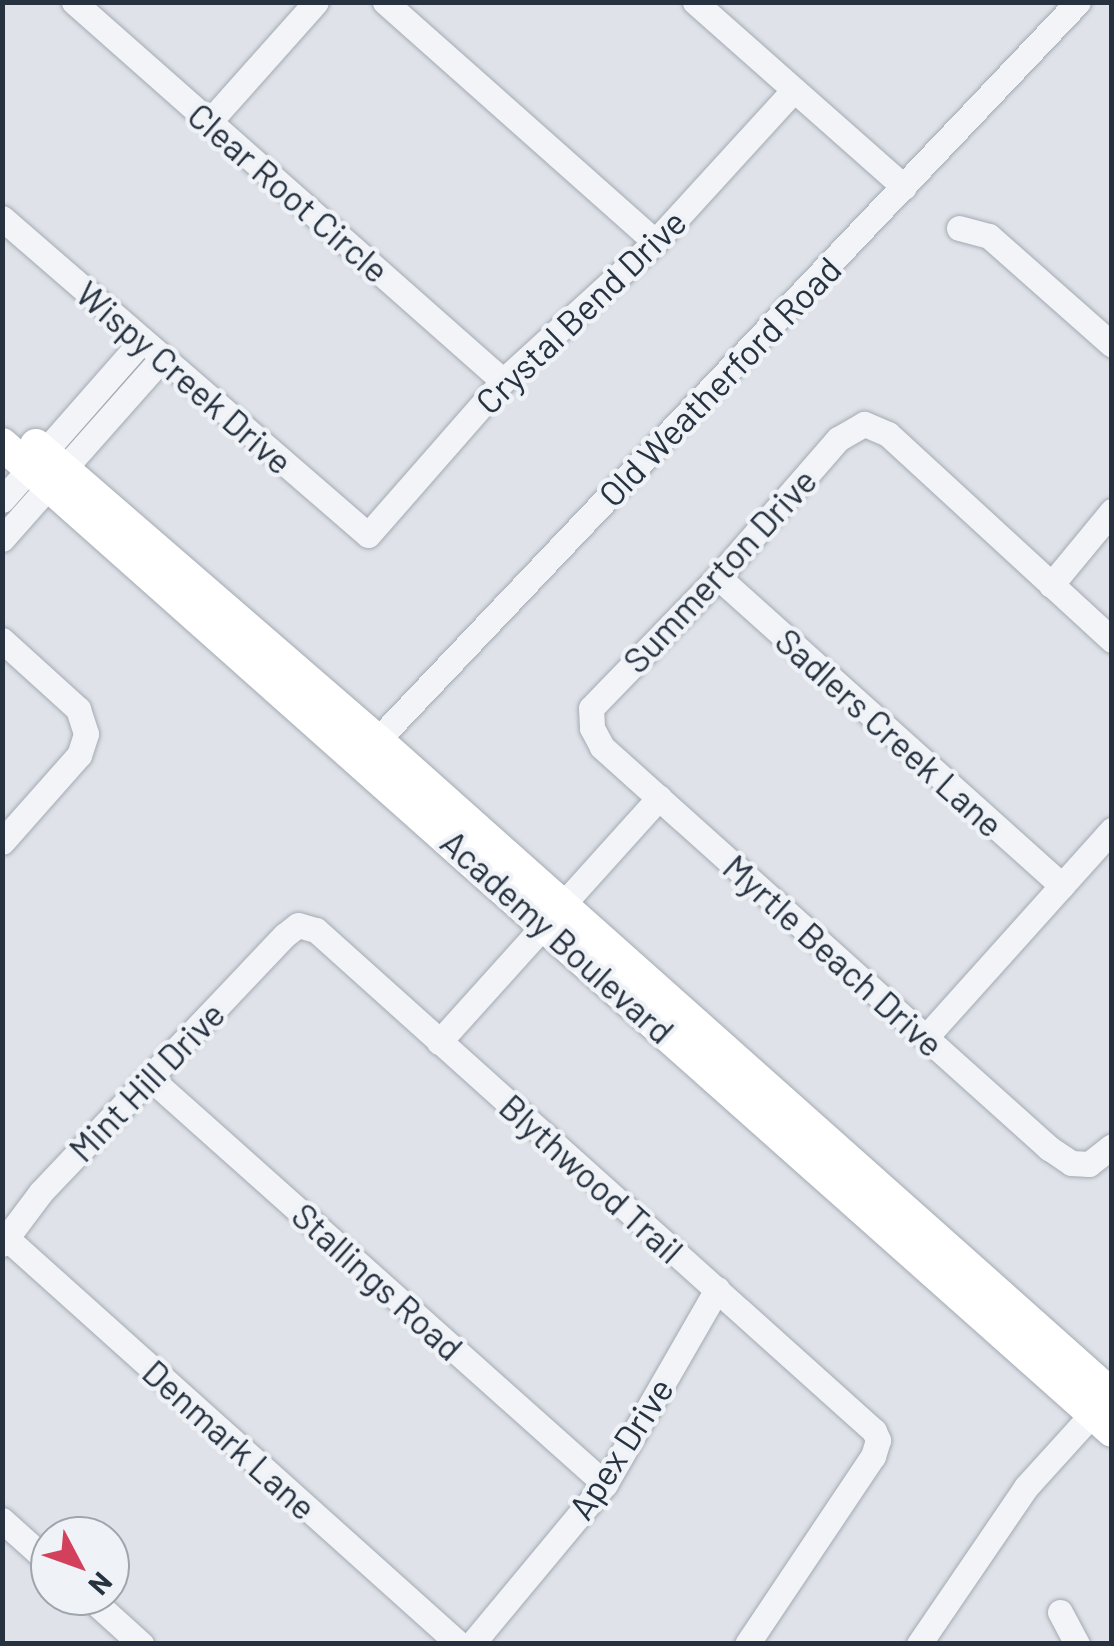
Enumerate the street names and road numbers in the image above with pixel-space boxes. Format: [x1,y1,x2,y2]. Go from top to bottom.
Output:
street label: Clear Root Circle [180,93,398,291]
street label: Crystal Bend Drive [466,200,694,422]
street label: Old Weatherford Road [589,248,849,514]
street label: Wispy Creek Drive [68,272,302,482]
street label: Summerton Drive [614,459,824,681]
street label: Sadlers Creek Lane [768,619,1012,845]
street label: Academy Boulevard [433,821,683,1051]
street label: Myrtle Beach Drive [715,845,953,1065]
street label: Mint Hill Drive [60,993,232,1169]
street label: Blythwood Trail [492,1085,692,1271]
street label: Stallings Road [284,1194,472,1368]
street label: Denmark Lane [135,1350,325,1528]
street label: Apex Drive [559,1369,681,1527]

